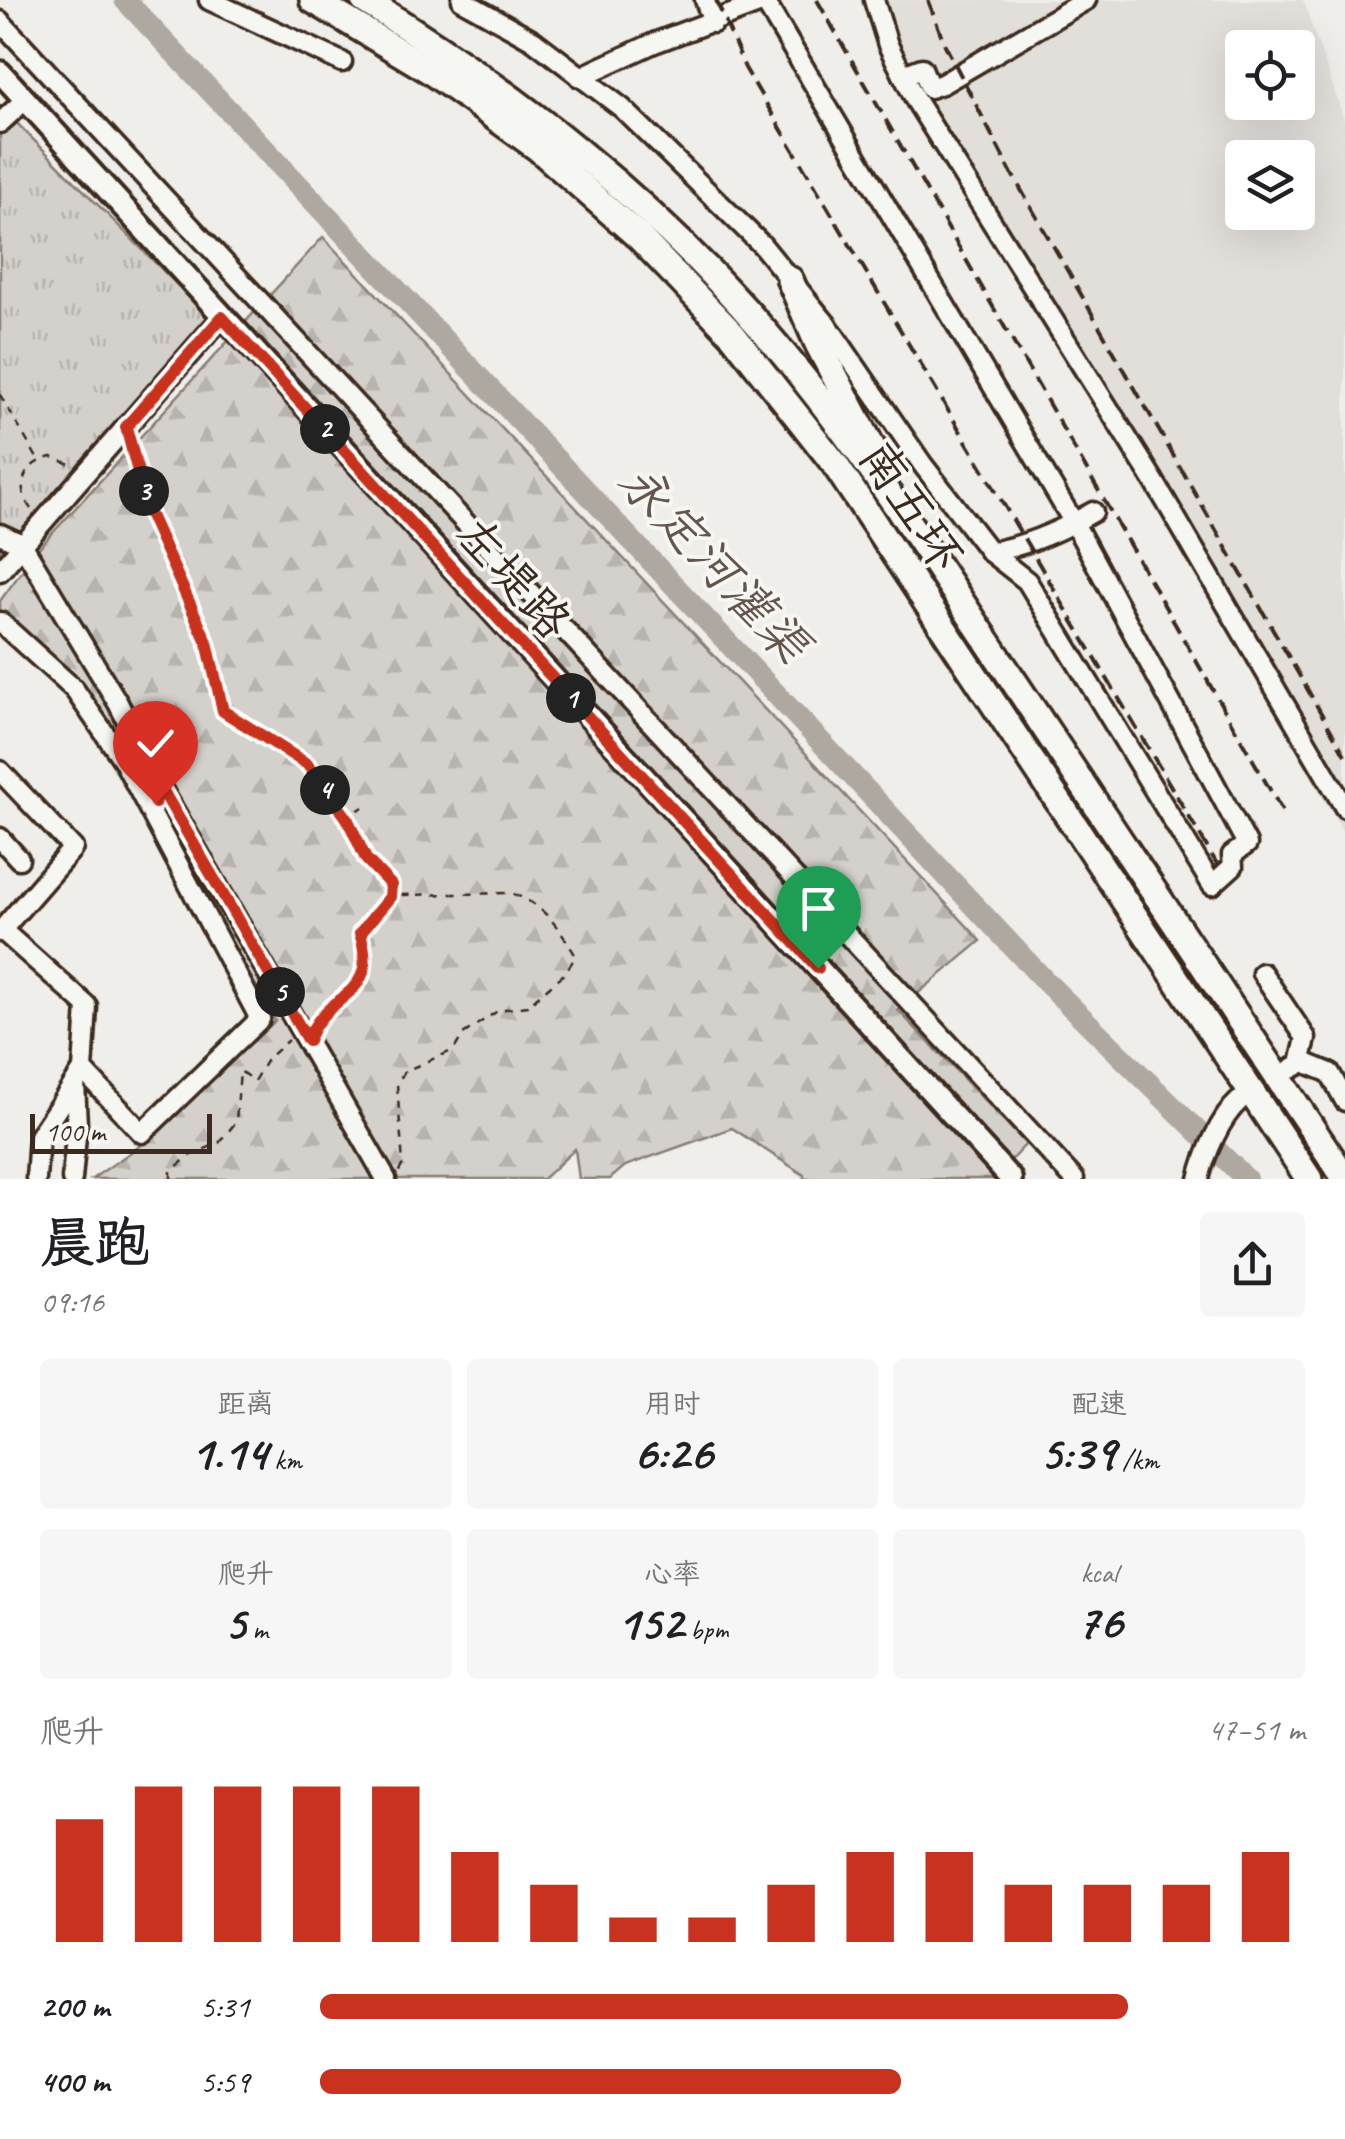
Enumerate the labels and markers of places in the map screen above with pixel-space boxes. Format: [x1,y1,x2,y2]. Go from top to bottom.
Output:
pin: 2 [300,404,350,454]
pin: 3 [119,466,169,516]
pin: 1 [546,673,596,723]
pin [113,701,198,804]
pin: 4 [300,765,350,815]
pin [776,866,861,969]
pin: 5 [255,967,305,1017]

